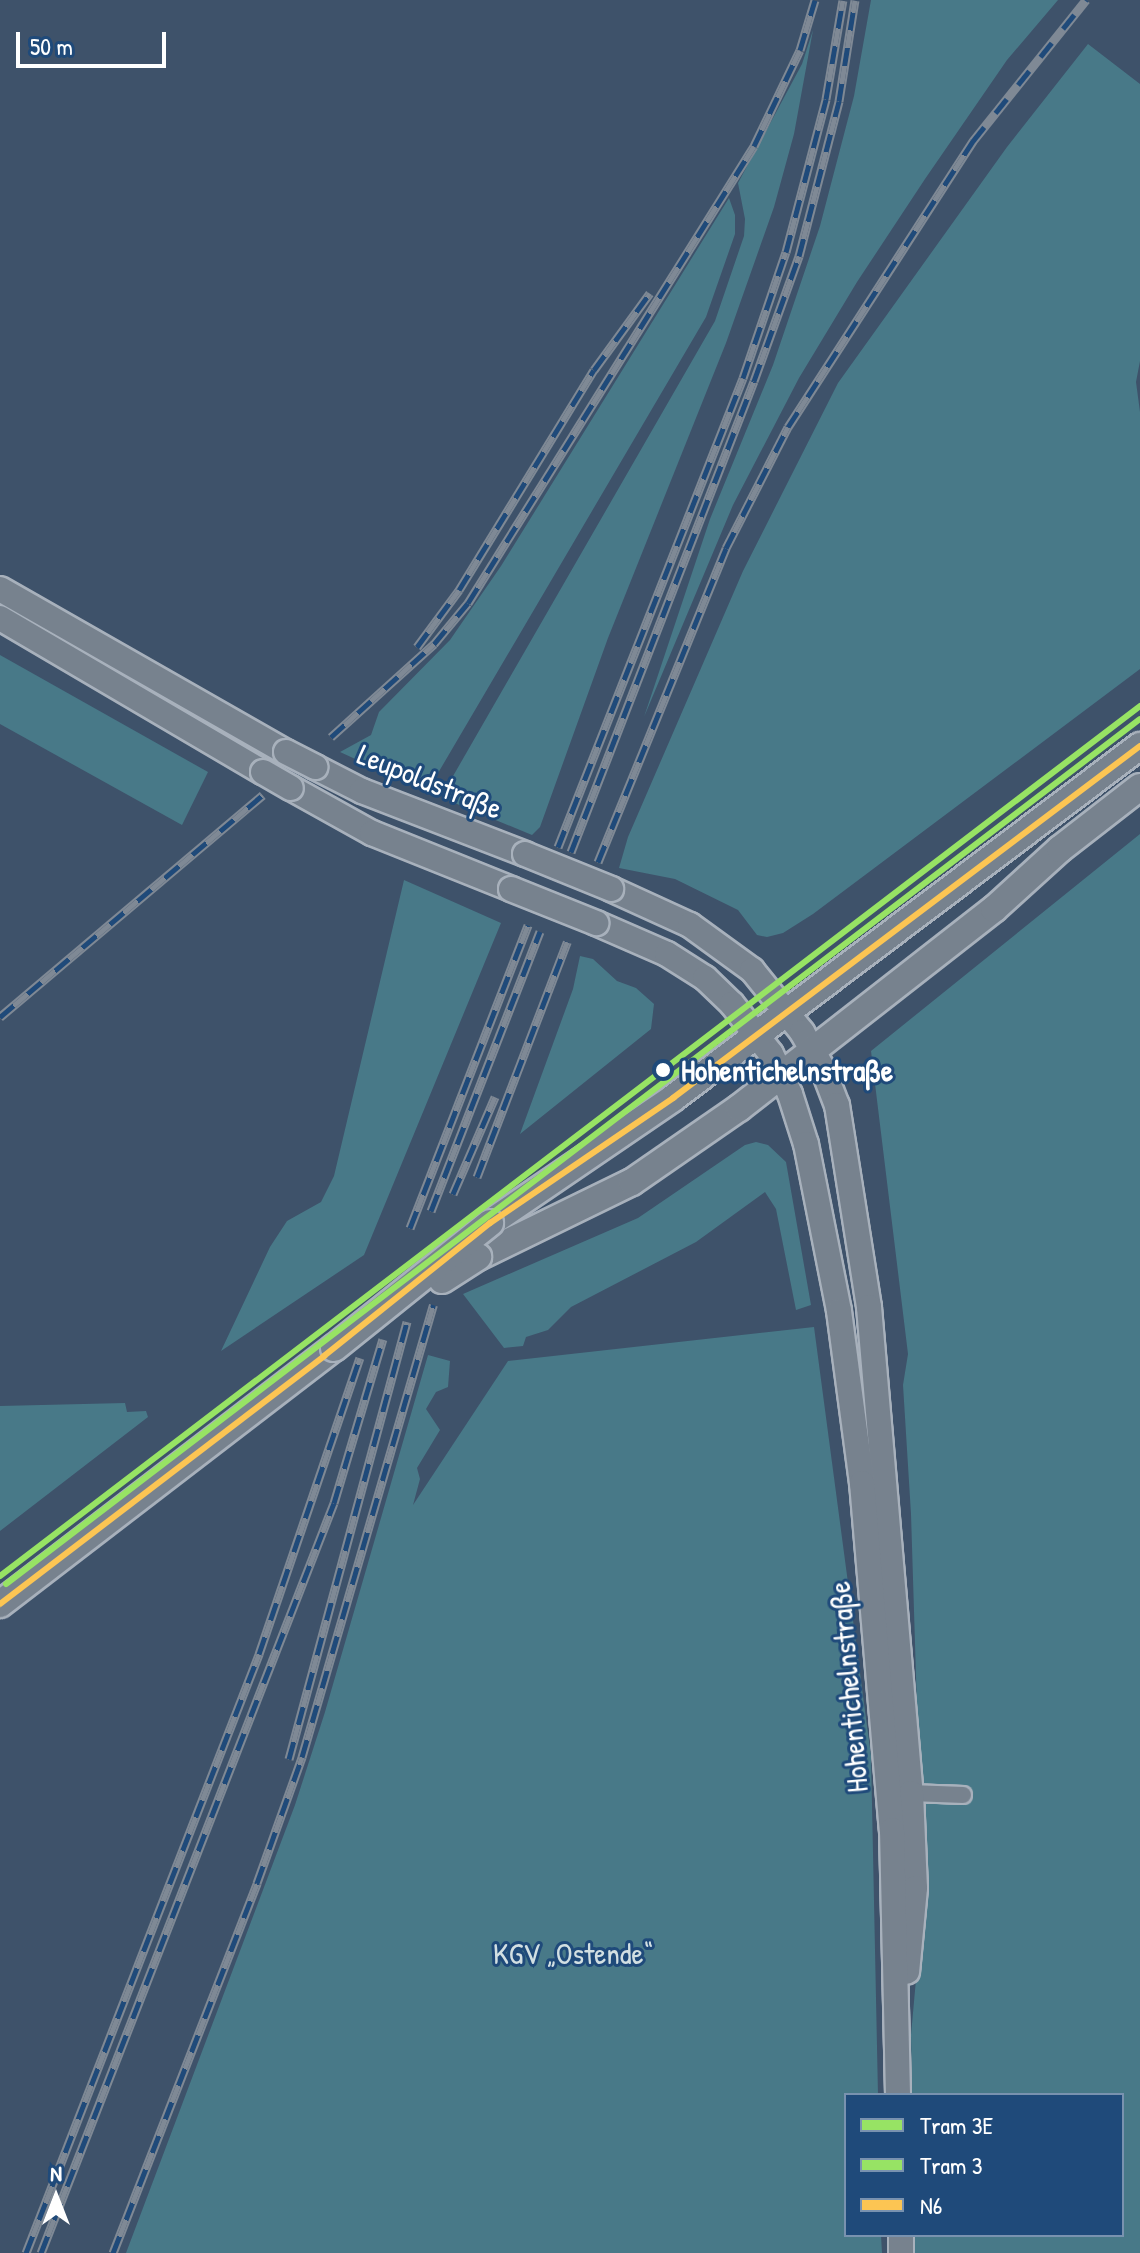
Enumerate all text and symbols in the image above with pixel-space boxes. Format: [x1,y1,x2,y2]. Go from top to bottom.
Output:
scale bar [20,16,170,66]
text: 50 m [30,30,73,62]
street label: Leupoldstraße [352,736,508,826]
place label: Hohentichelnstraße [681,1052,893,1088]
marker: Hohentichelnstraße [652,1059,674,1081]
street label: Hohentichelnstraße [821,1580,875,1794]
park label: KGV „Ostende“ [493,1935,653,1971]
legend [844,2093,1124,2237]
text: Tram 3E [920,2109,993,2141]
text: Tram 3 [920,2149,982,2181]
north arrow [16,2157,96,2237]
text: N [50,2158,62,2188]
text: N6 [920,2189,942,2221]

